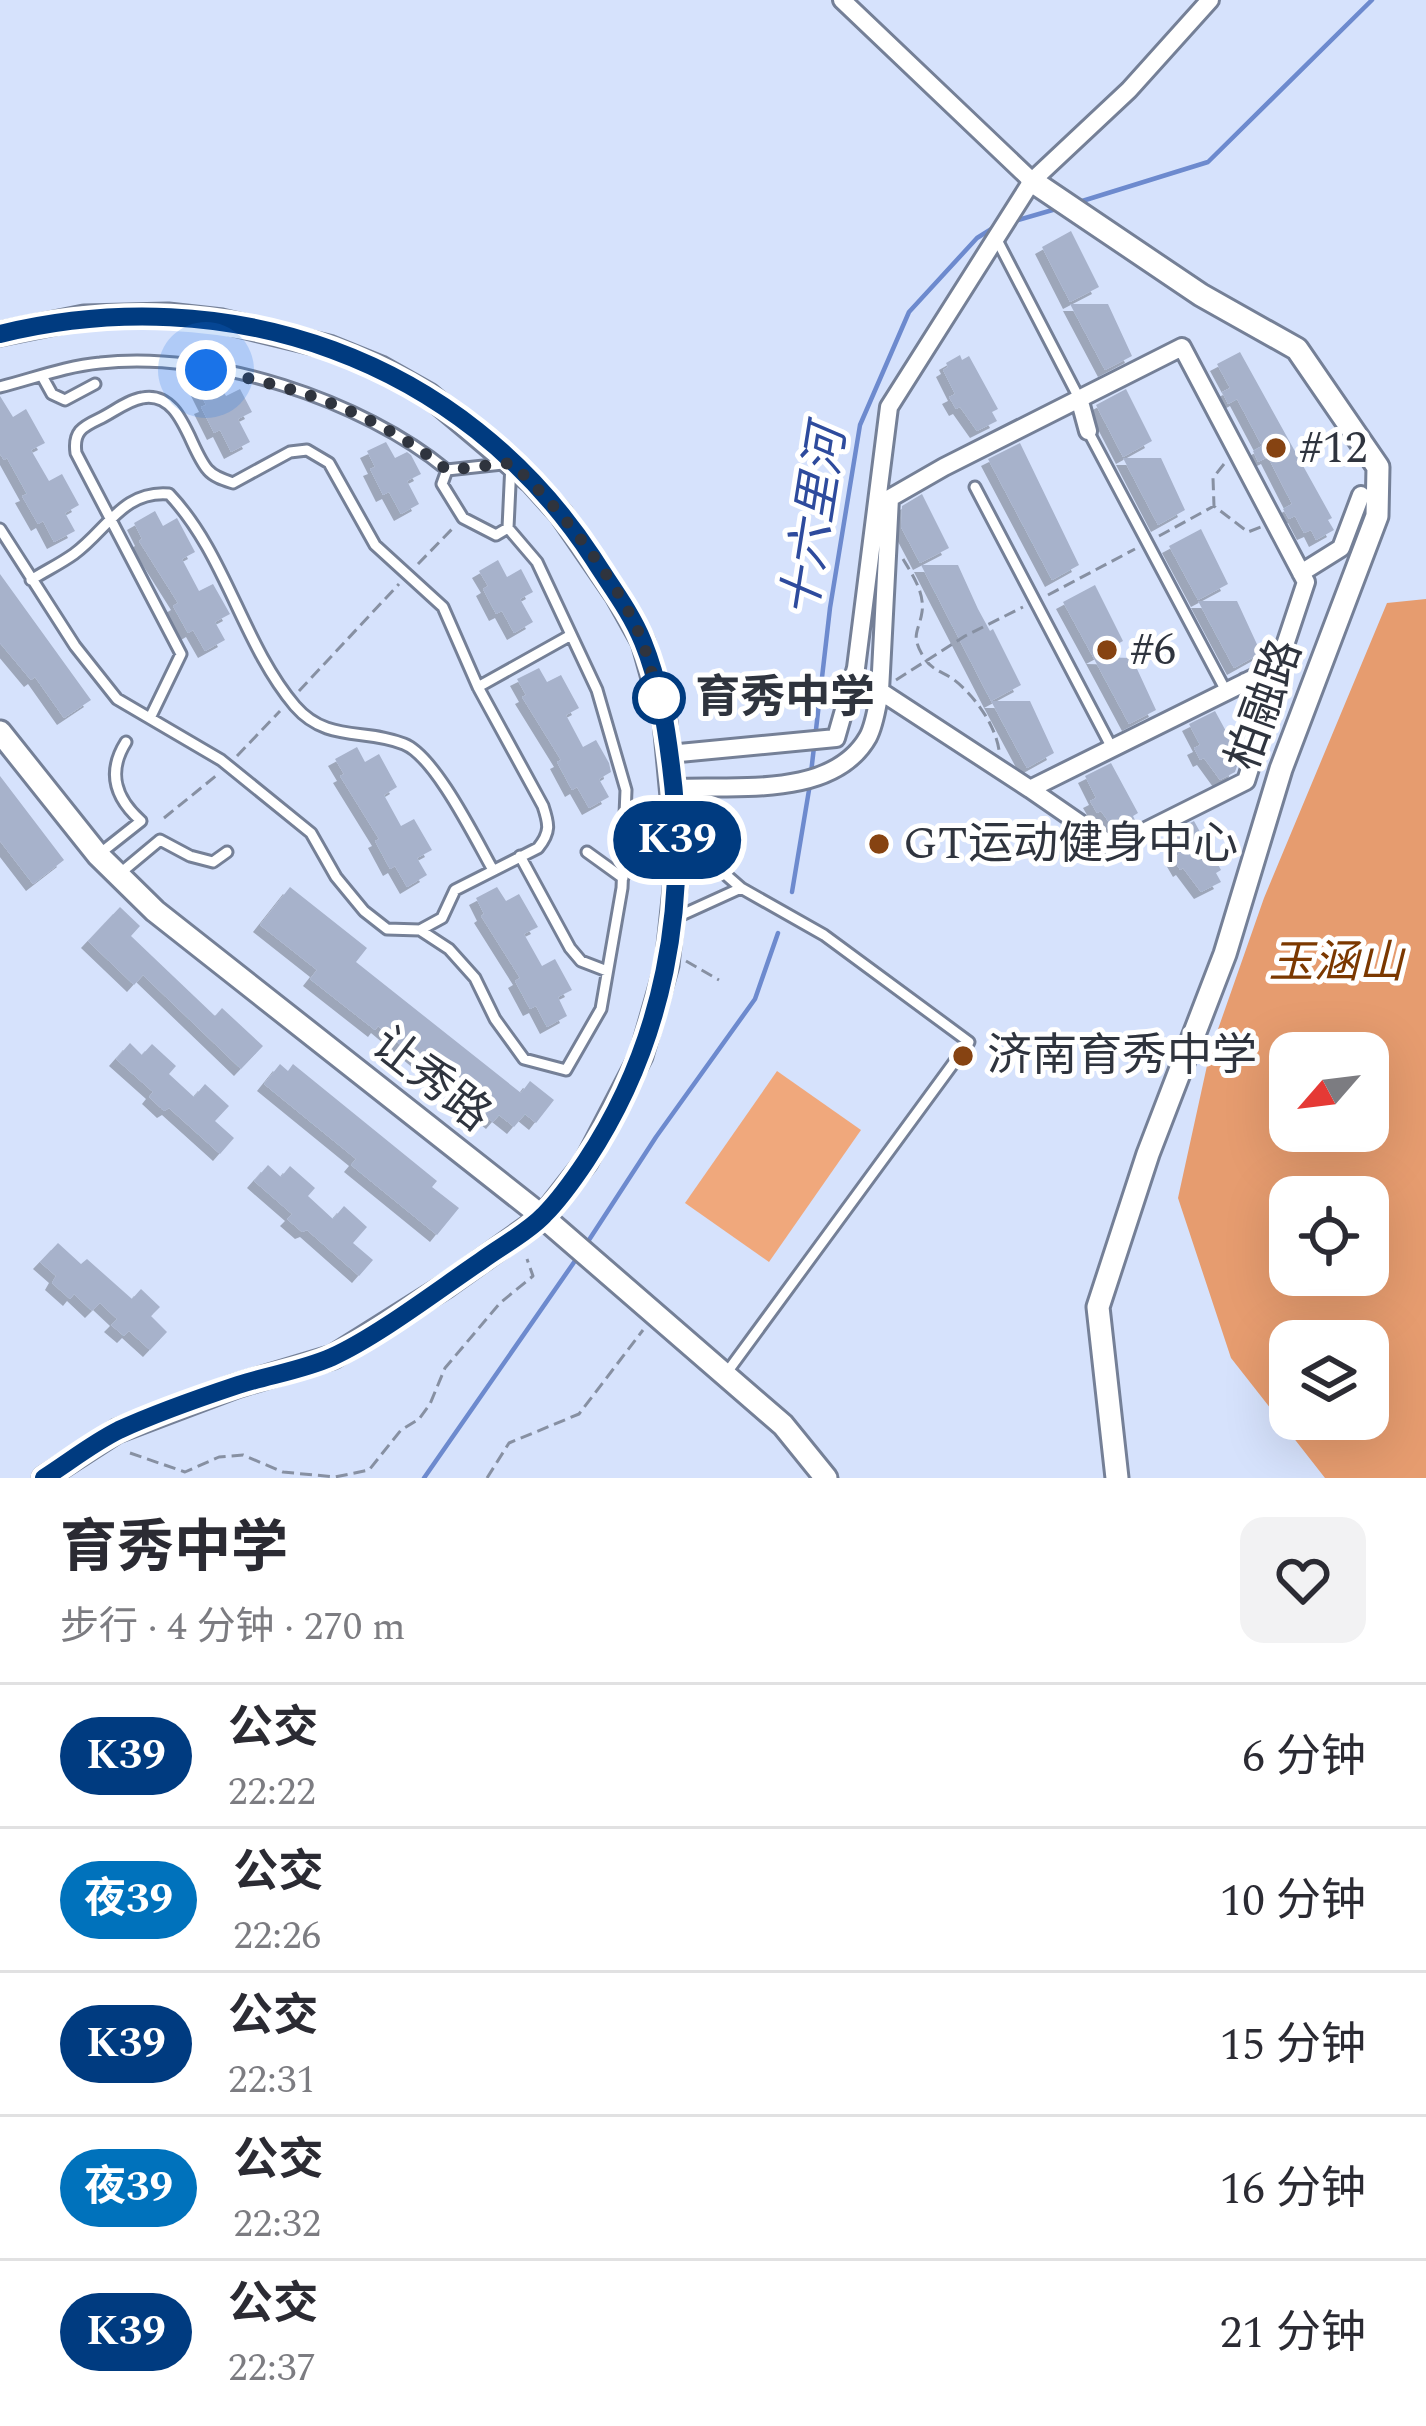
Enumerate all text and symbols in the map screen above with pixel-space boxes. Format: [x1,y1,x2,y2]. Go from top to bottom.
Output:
your location [176,340,236,400]
water label: 十六里河 [764,414,867,623]
place label: #12 [1300,414,1368,483]
marker: #12 [1263,435,1289,461]
place label: #6 [1131,616,1176,685]
street label: 柏融路 [1209,630,1321,780]
marker: #6 [1094,637,1120,663]
place label: 育秀中学 [695,664,875,733]
marker: 育秀中学 [634,673,684,723]
line badge: K39 [608,801,746,879]
text: K39 [637,808,717,871]
place label: GT运动健身中心 [903,810,1238,879]
marker: GT运动健身中心 [866,831,892,857]
park label: 玉涵山 [1268,929,1406,998]
street label: 让秀路 [357,1011,505,1149]
place label: 济南育秀中学 [987,1022,1257,1091]
north arrow [1269,1032,1389,1152]
map controls [1269,1032,1389,1440]
marker: 济南育秀中学 [950,1043,976,1069]
button: locate [1269,1176,1389,1296]
button: layers [1269,1320,1389,1440]
text: 育秀中学 [60,1506,288,1592]
button: heart [1240,1517,1366,1643]
text: 步行 · 4 分钟 · 270 m [60,1598,406,1657]
text: 公交 [228,1694,318,1763]
text: 6 分钟 [1242,1723,1366,1792]
text: K39 [86,1724,166,1787]
text: 22:22 [228,1763,316,1822]
text: 公交 [233,1838,323,1907]
text: 10 分钟 [1220,1867,1366,1936]
text: 夜39 [84,1868,173,1931]
text: 22:26 [233,1907,321,1966]
text: 公交 [228,1982,318,2051]
text: 15 分钟 [1220,2011,1366,2080]
text: K39 [86,2012,166,2075]
text: 22:31 [228,2051,316,2110]
text: 公交 [233,2126,323,2195]
text: 16 分钟 [1220,2155,1366,2224]
text: 夜39 [84,2156,173,2219]
text: 22:32 [233,2195,321,2254]
text: 公交 [228,2270,318,2339]
text: 21 分钟 [1220,2299,1366,2368]
text: K39 [86,2300,166,2363]
text: 22:37 [228,2339,316,2398]

